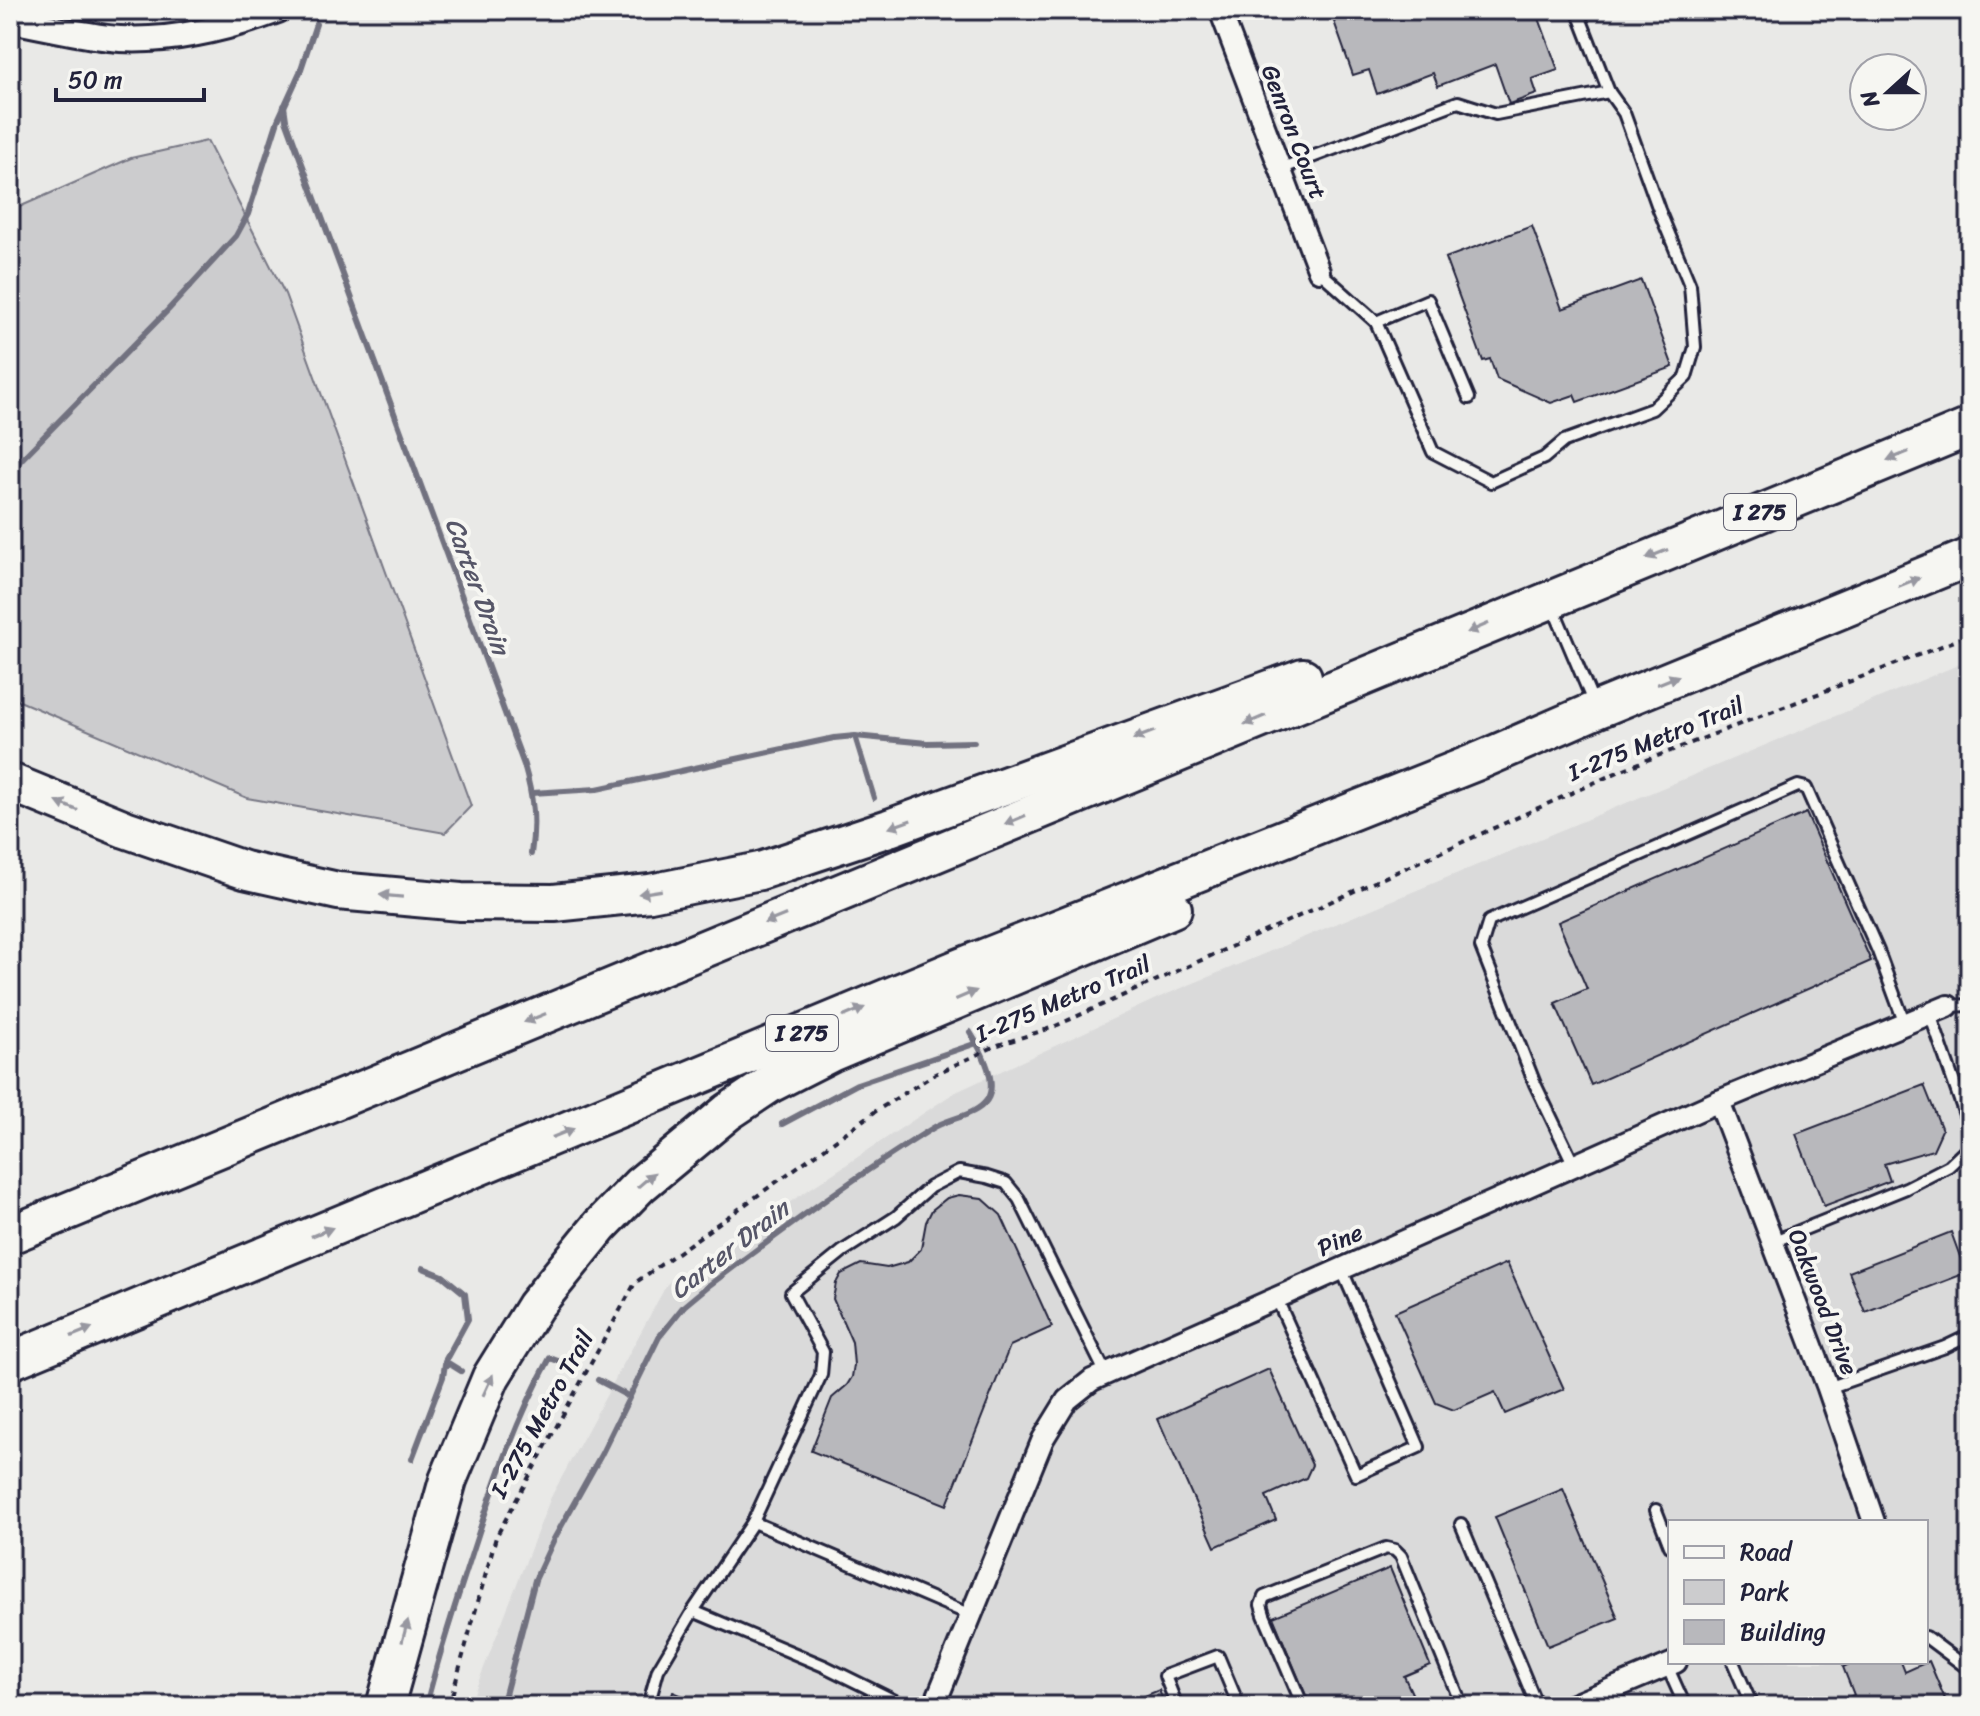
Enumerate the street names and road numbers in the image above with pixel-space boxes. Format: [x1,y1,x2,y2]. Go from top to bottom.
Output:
street label: Genron Court [1249,58,1339,206]
road number: I 275 [1724,494,1796,530]
street label: I-275 Metro Trail [1561,684,1751,794]
street label: I-275 Metro Trail [968,943,1158,1055]
road number: I 275 [766,1015,838,1051]
street label: Pine [1310,1211,1370,1269]
street label: Oakwood Drive [1776,1222,1870,1382]
street label: I-275 Metro Trail [478,1321,606,1507]

